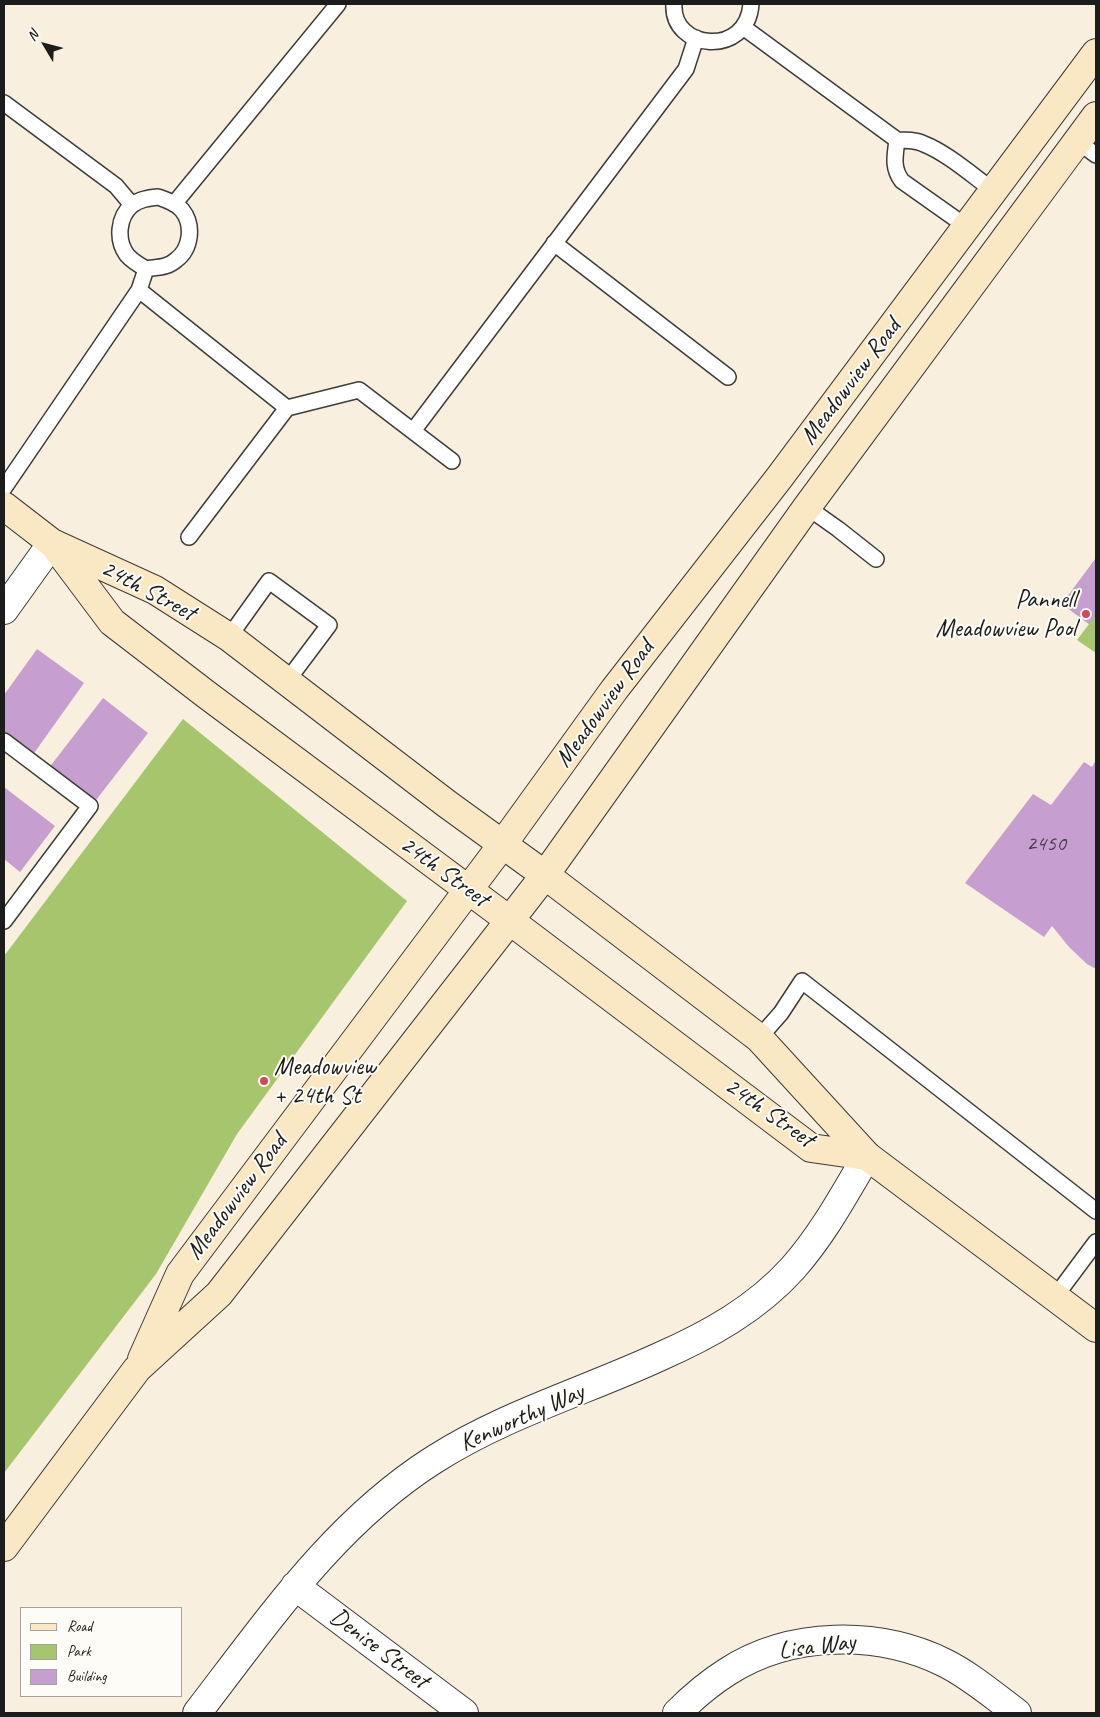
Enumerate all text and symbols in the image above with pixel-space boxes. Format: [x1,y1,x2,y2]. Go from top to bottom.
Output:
north arrow [20,20,70,70]
text: N [23,27,42,44]
street label: Meadowview Road [794,313,908,451]
street label: 24th Street [96,554,200,628]
place label: Pannell Meadowview Pool [936,585,1076,644]
marker: Pannell Meadowview Pool [1080,608,1092,620]
street label: Meadowview Road [549,635,661,773]
street label: 24th Street [394,830,494,914]
house number: 2450 [1026,831,1066,857]
place label: Meadowview + 24th St [274,1052,376,1111]
street label: 24th Street [718,1071,820,1155]
marker: Meadowview + 24th St [258,1075,270,1087]
street label: Meadowview Road [180,1128,294,1266]
street label: Kenworthy Way [455,1377,589,1459]
street label: Denise Street [324,1602,434,1696]
legend [20,1607,182,1697]
text: Road [67,1617,92,1636]
street label: Lisa Way [777,1627,857,1667]
text: Park [67,1642,91,1661]
text: Building [67,1667,106,1686]

